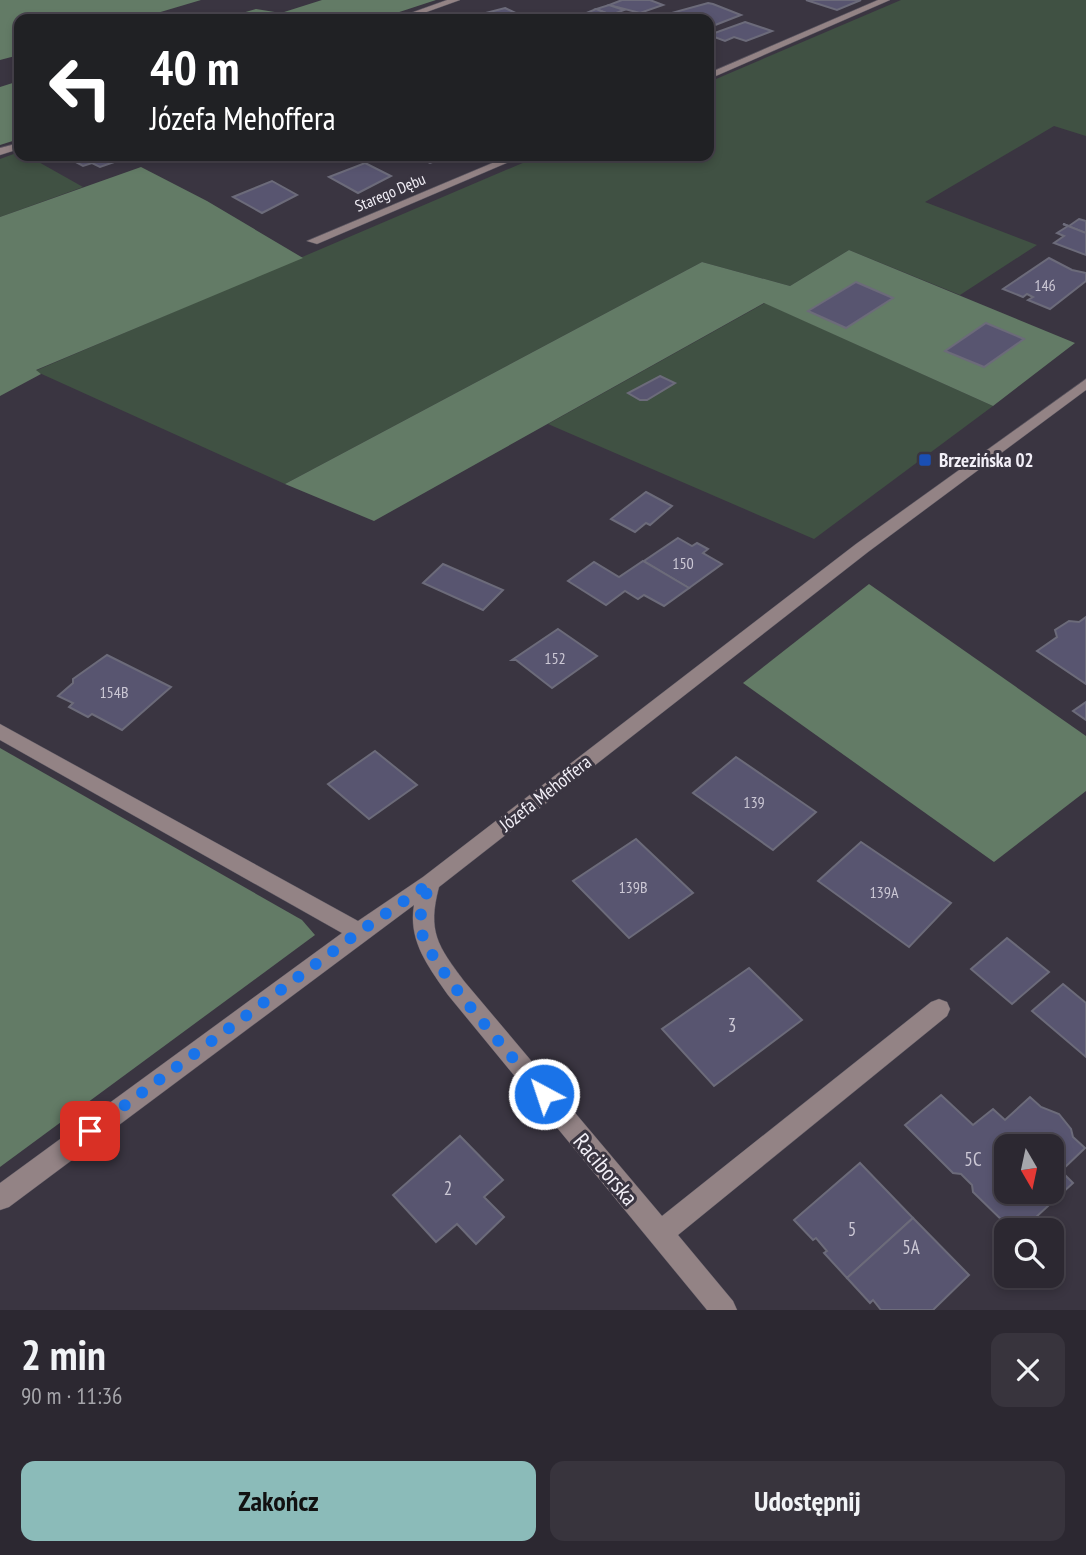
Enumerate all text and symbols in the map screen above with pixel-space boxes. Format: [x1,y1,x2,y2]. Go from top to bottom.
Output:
text: 40 m [150,35,239,99]
icon: left [35,42,126,133]
text: Józefa Mehoffera [150,97,335,139]
street label: Starego Dębu [352,168,428,216]
house number: 146 [1034,275,1056,295]
place label: Brzezińska 02 [939,448,1034,472]
marker: Brzezińska 02 [917,452,933,468]
house number: 150 [672,553,694,573]
house number: 152 [544,648,566,668]
house number: 154B [99,682,129,702]
street label: Józefa Mehoffera [493,750,596,837]
house number: 139 [743,792,765,812]
house number: 139B [618,877,648,897]
house number: 139A [869,882,899,902]
house number: 3 [728,1013,736,1037]
position arrow [507,1057,581,1131]
pin [60,1101,120,1161]
icon: arrive [71,1112,109,1150]
street label: Raciborska [567,1127,645,1211]
north arrow [994,1134,1064,1204]
map controls [994,1134,1064,1288]
house number: 5C [964,1147,982,1171]
house number: 2 [444,1176,452,1200]
house number: 5 [848,1217,856,1241]
button: search [994,1218,1064,1288]
house number: 5A [902,1235,920,1259]
text: 2 min [21,1327,106,1382]
button: close [991,1333,1065,1407]
text: 90 m · 11:36 [21,1381,122,1410]
button: Zakończ [21,1461,536,1541]
button: Udostępnij [550,1461,1065,1541]

